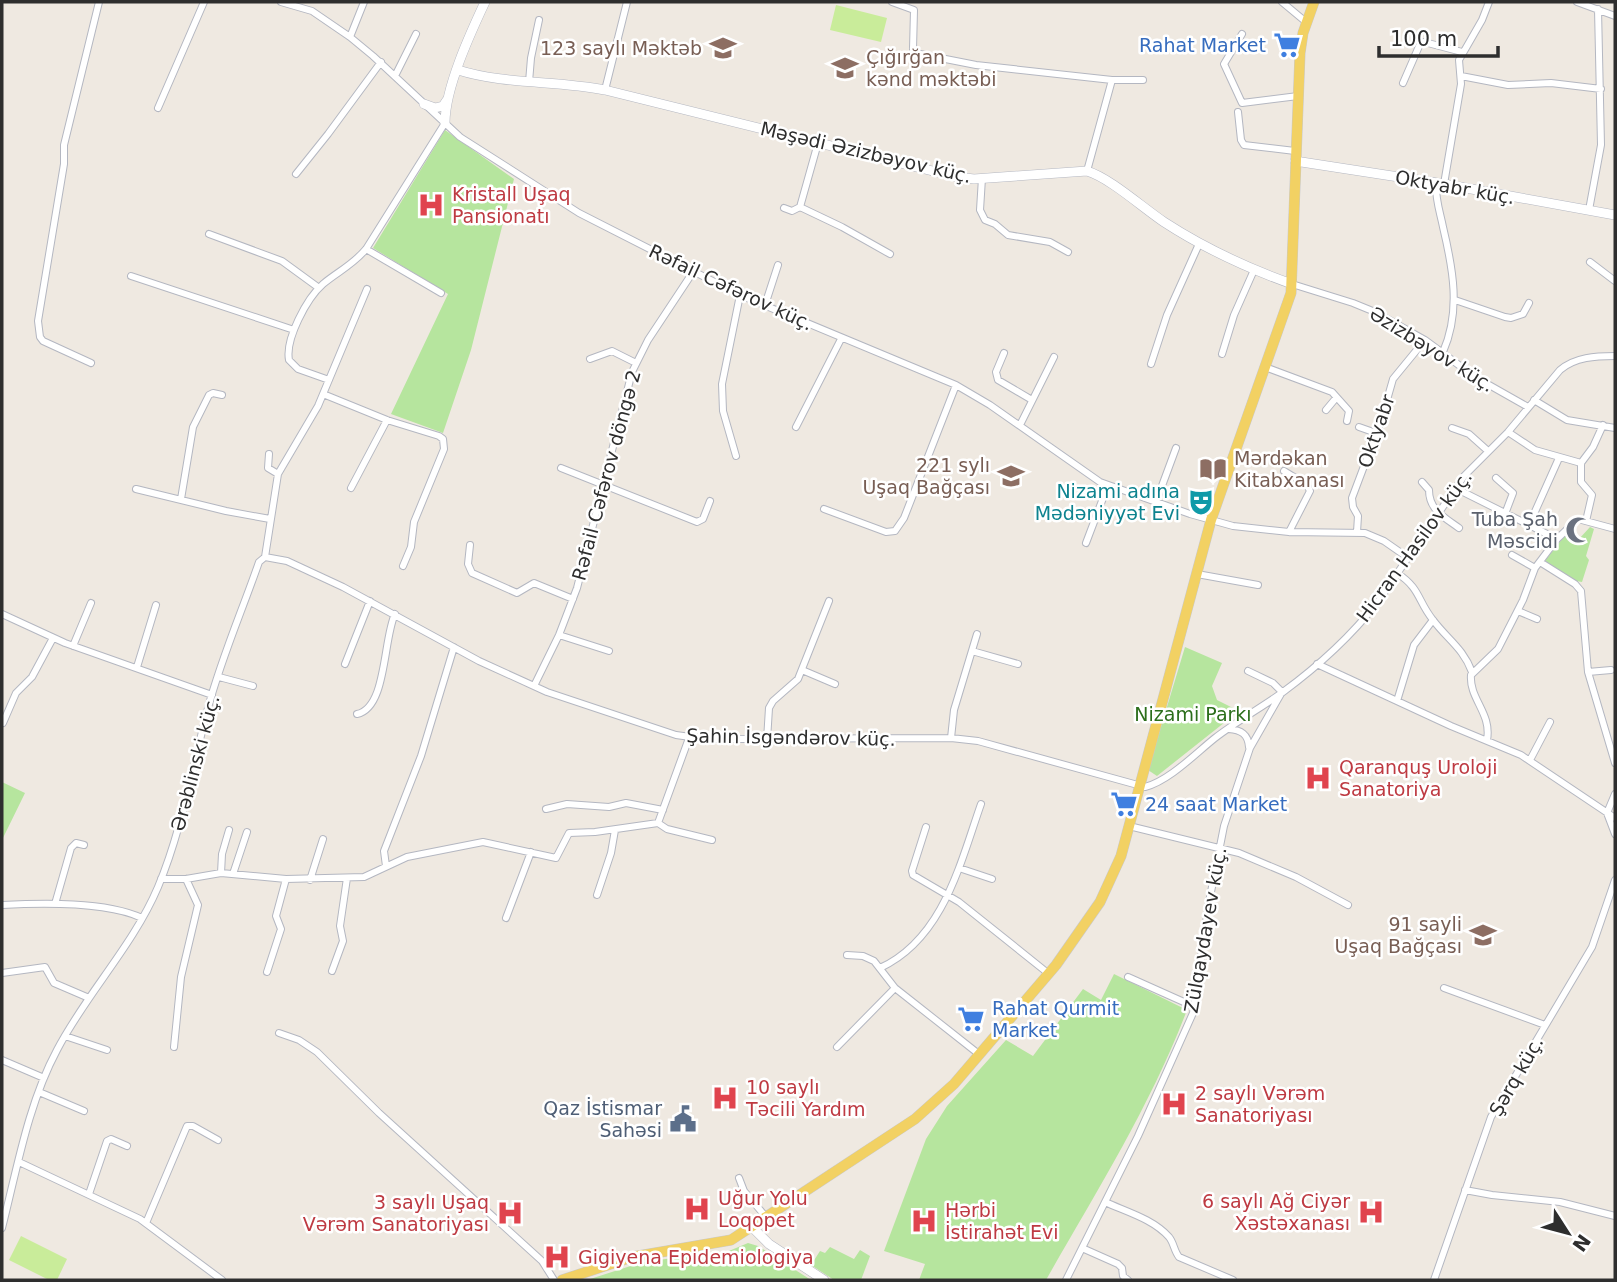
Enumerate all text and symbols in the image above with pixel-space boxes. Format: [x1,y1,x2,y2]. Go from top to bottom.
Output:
scale bar [1379,14,1498,58]
text: 100 m [1390,27,1457,51]
supermarket icon: Rahat Market [1272,30,1302,60]
school or university icon: 123 saylı Məktəb [708,33,738,63]
place label: Rahat Market [1139,34,1266,56]
place label: 123 saylı Məktəb [540,37,702,59]
place label: Çığırğan kənd məktəbi [866,46,997,90]
school or university icon: Çığırğan kənd məktəbi [830,53,860,83]
street label: Məşədi Əzizbəyov küç. [758,117,974,187]
street label: Oktyabr küç. [1393,166,1517,208]
place label: Kristall Uşaq Pansionatı [452,183,571,227]
hospital icon: Kristall Uşaq Pansionatı [416,190,446,220]
street label: Rəfail Cəfərov küç. [646,239,816,335]
street label: Əzizbəyov küç. [1366,302,1498,396]
street label: Rəfail Cəfərov döngə 2 [567,367,645,583]
street label: Oktyabr [1353,391,1399,471]
place label: Mərdəkan Kitabxanası [1234,447,1345,491]
place label: 221 sylı Uşaq Bağçası [862,454,990,498]
library icon: Mərdəkan Kitabxanası [1198,454,1228,484]
school or university icon: 221 sylı Uşaq Bağçası [996,461,1026,491]
street label: Hicran Hasilov küç. [1352,466,1476,626]
place label: Nizami adına Mədəniyyət Evi [1035,480,1180,524]
theatre icon: Nizami adına Mədəniyyət Evi [1186,487,1216,517]
place label: Tuba Şah Məscidi [1471,508,1558,552]
mosque icon: Tuba Şah Məscidi [1564,515,1594,545]
street label: Ərəblinski küç. [166,692,224,834]
park label: Nizami Parkı [1134,703,1252,725]
street label: Şahin İsgəndərov küç. [686,724,896,750]
place label: Qaranquş Uroloji Sanatoriya [1339,756,1498,800]
hospital icon: Qaranquş Uroloji Sanatoriya [1303,763,1333,793]
supermarket icon: 24 saat Market [1109,789,1139,819]
place label: 24 saat Market [1145,793,1287,815]
street label: Zülqaydayev küç. [1180,845,1230,1015]
place label: 91 sayli Uşaq Bağçası [1334,913,1462,957]
school or university icon: 91 sayli Uşaq Bağçası [1468,920,1498,950]
place label: Rahat Qurmit Market [992,997,1119,1041]
supermarket icon: Rahat Qurmit Market [956,1004,986,1034]
street label: Şərq küç. [1484,1032,1548,1120]
place label: 10 saylı Təcili Yardım [745,1076,866,1120]
place label: 2 saylı Vərəm Sanatoriyası [1195,1082,1325,1126]
hospital icon: 10 saylı Təcili Yardım [710,1083,740,1113]
hospital icon: 2 saylı Vərəm Sanatoriyası [1159,1089,1189,1119]
place label: Qaz İstismar Sahəsi [543,1097,662,1141]
public building icon: Qaz İstismar Sahəsi [668,1104,698,1134]
place label: Uğur Yolu Loqopet [718,1187,808,1231]
place label: 6 saylı Ağ Ciyər Xəstəxanası [1202,1190,1350,1234]
place label: 3 saylı Uşaq Vərəm Sanatoriyası [303,1191,489,1235]
hospital icon: Uğur Yolu Loqopet [682,1194,712,1224]
hospital icon: 6 saylı Ağ Ciyər Xəstəxanası [1356,1197,1386,1227]
hospital icon: 3 saylı Uşaq Vərəm Sanatoriyası [495,1198,525,1228]
north arrow [1533,1198,1603,1268]
place label: Hərbi İstirahət Evi [945,1199,1058,1243]
hospital icon: Hərbi İstirahət Evi [909,1206,939,1236]
text: N [1568,1230,1595,1256]
hospital icon: Gigiyena Epidemiologiya [542,1242,572,1272]
place label: Gigiyena Epidemiologiya [578,1246,814,1268]

